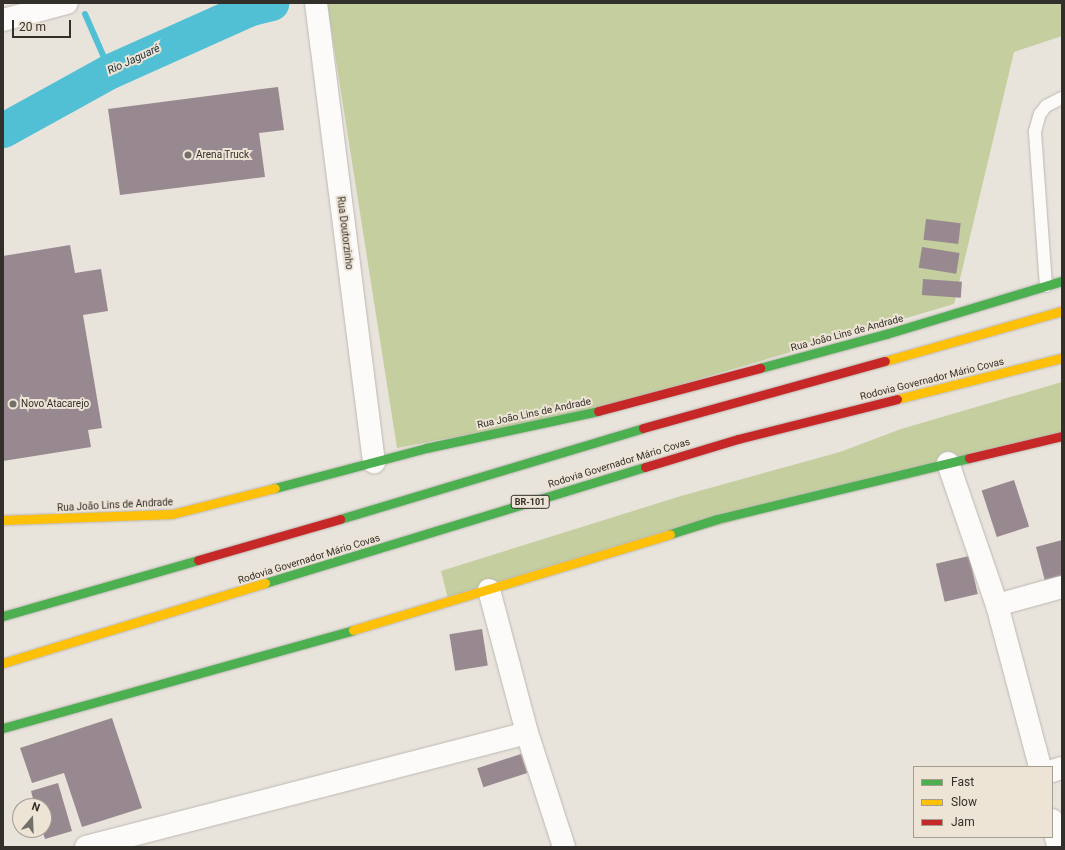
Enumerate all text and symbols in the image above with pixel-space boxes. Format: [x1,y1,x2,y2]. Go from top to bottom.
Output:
scale bar [14,12,73,38]
text: 20 m [19,20,46,34]
water label: Rio Jaguaré [106,42,162,78]
place label: Arena Truck [196,149,249,161]
marker: Arena Truck [183,150,193,160]
street label: Rua Doutorzinho [335,196,355,270]
street label: Rua João Lins de Andrade [789,312,905,354]
street label: Rodovia Governador Mário Covas [859,355,1005,403]
street label: Rua João Lins de Andrade [476,395,592,431]
place label: Novo Atacarejo [21,398,89,410]
marker: Novo Atacarejo [8,399,18,409]
street label: Rodovia Governador Mário Covas [546,436,692,490]
road number: BR-101 [510,495,550,509]
street label: Rua João Lins de Andrade [57,496,173,514]
street label: Rodovia Governador Mário Covas [236,532,382,586]
legend [913,766,1053,838]
text: Fast [951,775,974,789]
text: Slow [951,795,977,809]
north arrow [12,798,52,838]
text: N [30,800,42,815]
text: Jam [951,815,975,829]

